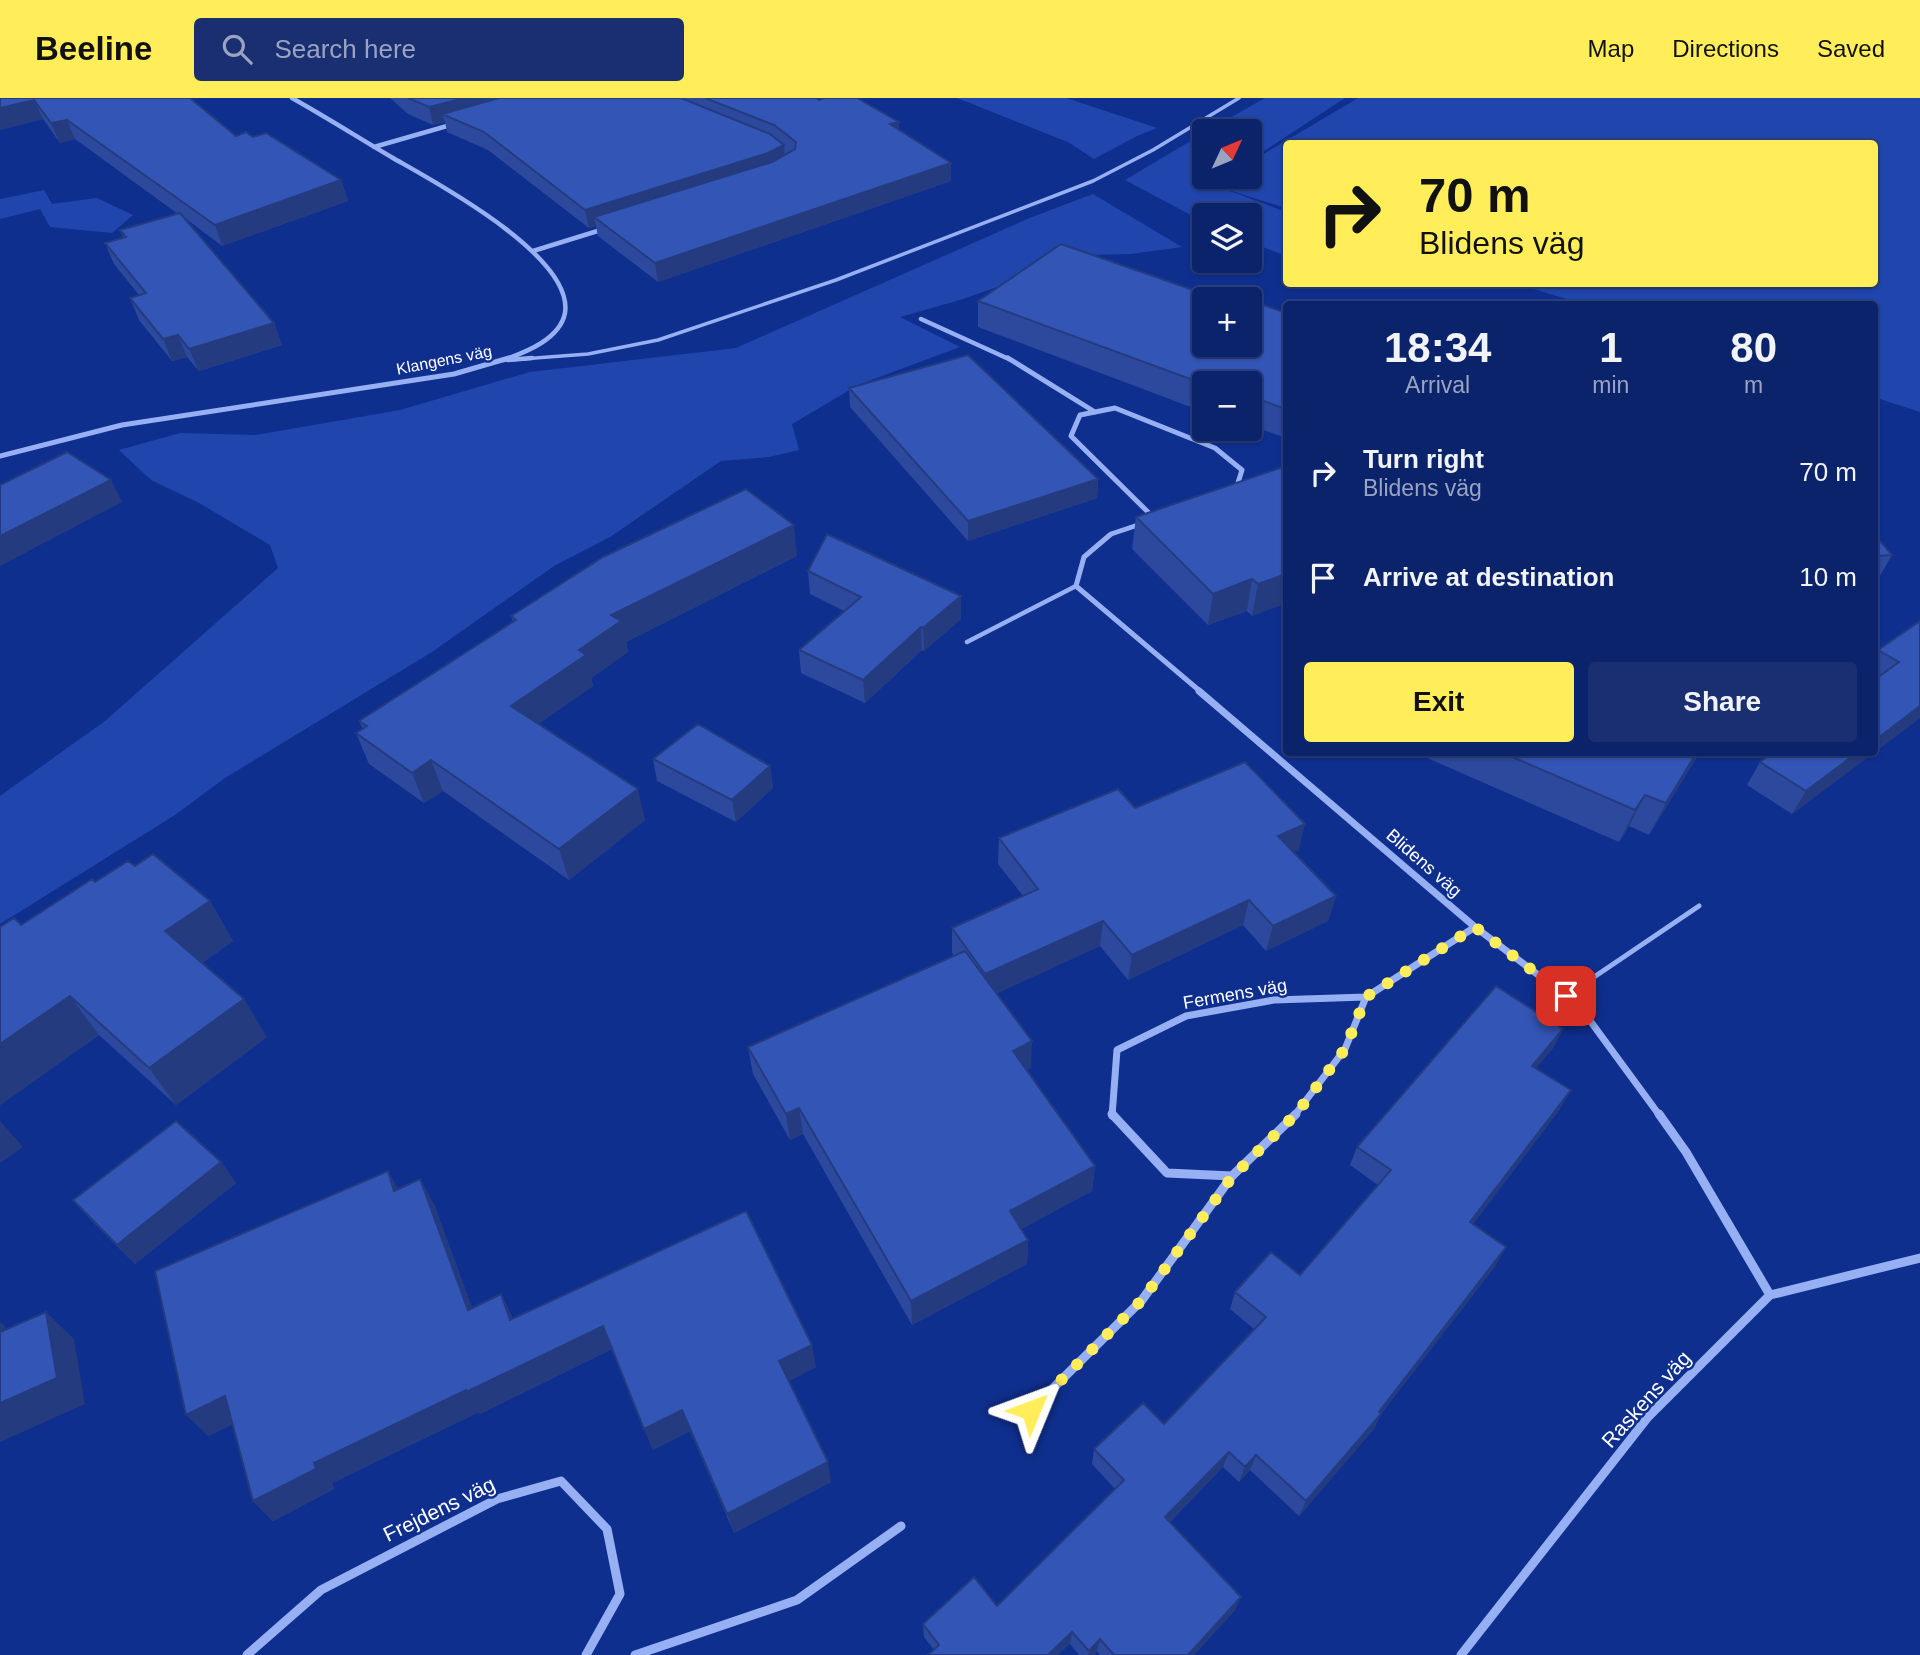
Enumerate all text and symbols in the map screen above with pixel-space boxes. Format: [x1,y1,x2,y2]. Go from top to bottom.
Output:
search box [194,18,684,81]
text: Beeline [35,30,152,67]
icon: search [218,30,256,68]
text: Search here [274,34,416,64]
text: Map [1588,35,1634,62]
text: Directions [1672,35,1779,62]
text: Saved [1817,35,1885,62]
north arrow [1192,119,1262,189]
map controls [1192,119,1262,441]
icon: right [1304,168,1395,259]
text: 70 m [1419,168,1531,222]
button: layers [1192,203,1262,273]
text: Blidens väg [1419,225,1584,261]
button: + [1192,287,1262,357]
text: 18:34 [1384,324,1491,371]
text: 1 [1599,324,1623,371]
text: 80 [1730,324,1777,371]
street label: Klangens väg [395,342,493,378]
button: − [1192,371,1262,441]
text: Arrival [1405,372,1470,398]
text: min [1592,372,1629,398]
text: m [1744,372,1763,398]
text: Turn right [1363,444,1484,474]
icon: right [1304,454,1342,492]
text: 70 m [1799,457,1857,487]
text: Blidens väg [1363,475,1482,501]
icon: arrive [1304,559,1342,597]
text: Arrive at destination [1363,562,1614,592]
text: 10 m [1799,562,1857,592]
button: Exit [1304,662,1574,742]
button: Share [1588,662,1857,742]
street label: Blidens väg [1382,825,1466,901]
pin [1536,966,1596,1026]
street label: Fermens väg [1182,975,1288,1013]
icon: arrive [1547,977,1585,1015]
street label: Raskens väg [1597,1346,1695,1452]
position arrow [994,1373,1068,1447]
street label: Frejdens väg [379,1472,499,1546]

